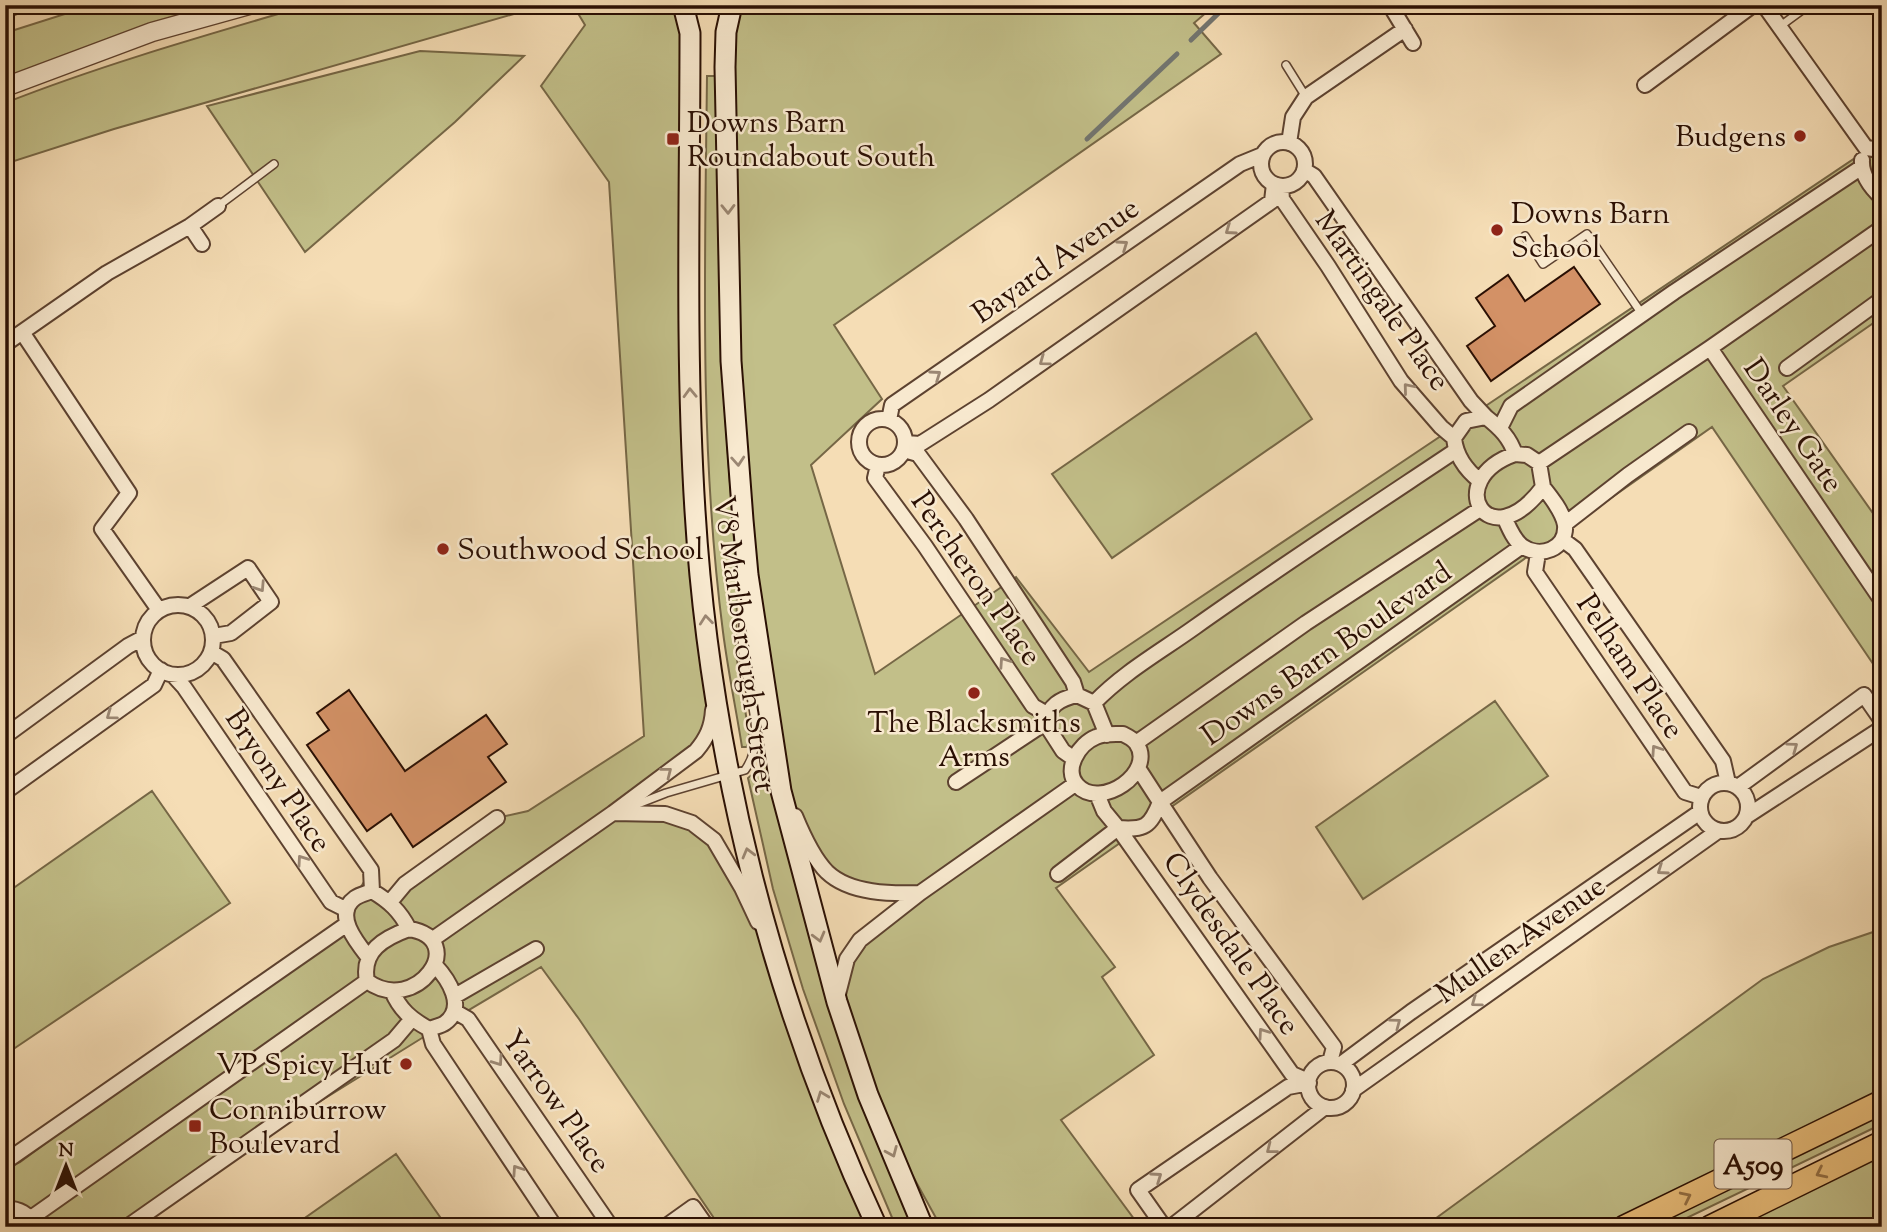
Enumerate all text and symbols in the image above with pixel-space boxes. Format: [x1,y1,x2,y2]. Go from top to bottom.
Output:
place label: Downs Barn Roundabout South [687,103,936,180]
place label: Budgens [1675,117,1786,160]
marker: Budgens [1792,128,1808,144]
marker: Downs Barn Roundabout South [665,131,681,147]
street label: Bayard Avenue [964,188,1149,336]
place label: Downs Barn School [1511,194,1670,271]
street label: Martingale Place [1303,202,1459,400]
one-way arrow [721,204,736,215]
one-way arrow [1225,222,1238,235]
marker: Downs Barn School [1489,222,1505,238]
one-way arrow [1115,241,1128,253]
street label: Darley Gate [1731,351,1853,502]
one-way arrow [1039,352,1052,365]
one-way arrow [928,371,941,383]
one-way arrow [1403,384,1416,396]
one-way arrow [683,388,698,399]
one-way arrow [731,455,746,466]
street label: Percheron Place [899,484,1051,675]
street label: V8 Marlborough Street [700,493,785,796]
place label: Southwood School [457,530,704,573]
marker: Southwood School [435,541,451,557]
street label: Downs Barn Boulevard [1194,552,1461,758]
one-way arrow [252,579,265,592]
street label: Pelham Place [1564,586,1693,749]
one-way arrow [698,614,713,626]
one-way arrow [999,657,1012,670]
marker: The Blacksmiths Arms [966,685,982,701]
street label: Bryony Place [213,701,341,862]
place label: The Blacksmiths Arms [867,703,1081,780]
one-way arrow [106,707,119,719]
one-way arrow [1785,743,1798,755]
one-way arrow [1652,745,1664,758]
one-way arrow [660,768,672,781]
street label: Clydesdale Place [1151,844,1309,1045]
one-way arrow [741,847,756,859]
one-way arrow [298,855,310,868]
one-way arrow [1657,862,1670,874]
street label: Mullen Avenue [1428,866,1615,1016]
one-way arrow [811,931,825,943]
one-way arrow [1471,993,1484,1006]
one-way arrow [1388,1019,1401,1032]
street label: Yarrow Place [490,1022,620,1183]
one-way arrow [1259,1028,1271,1041]
place label: VP Spicy Hut [216,1045,392,1088]
one-way arrow [490,1053,502,1066]
marker: VP Spicy Hut [398,1056,414,1072]
place label: Conniburrow Boulevard [209,1090,387,1167]
one-way arrow [817,1091,831,1103]
marker: Conniburrow Boulevard [187,1118,203,1134]
north arrow [32,1130,102,1200]
text: N [58,1138,74,1165]
road number: A509 [1714,1140,1792,1188]
one-way arrow [1266,1141,1278,1154]
one-way arrow [883,1145,897,1157]
one-way arrow [1816,1164,1828,1178]
one-way arrow [513,1165,525,1178]
one-way arrow [1149,1173,1162,1185]
one-way arrow [1679,1191,1692,1205]

